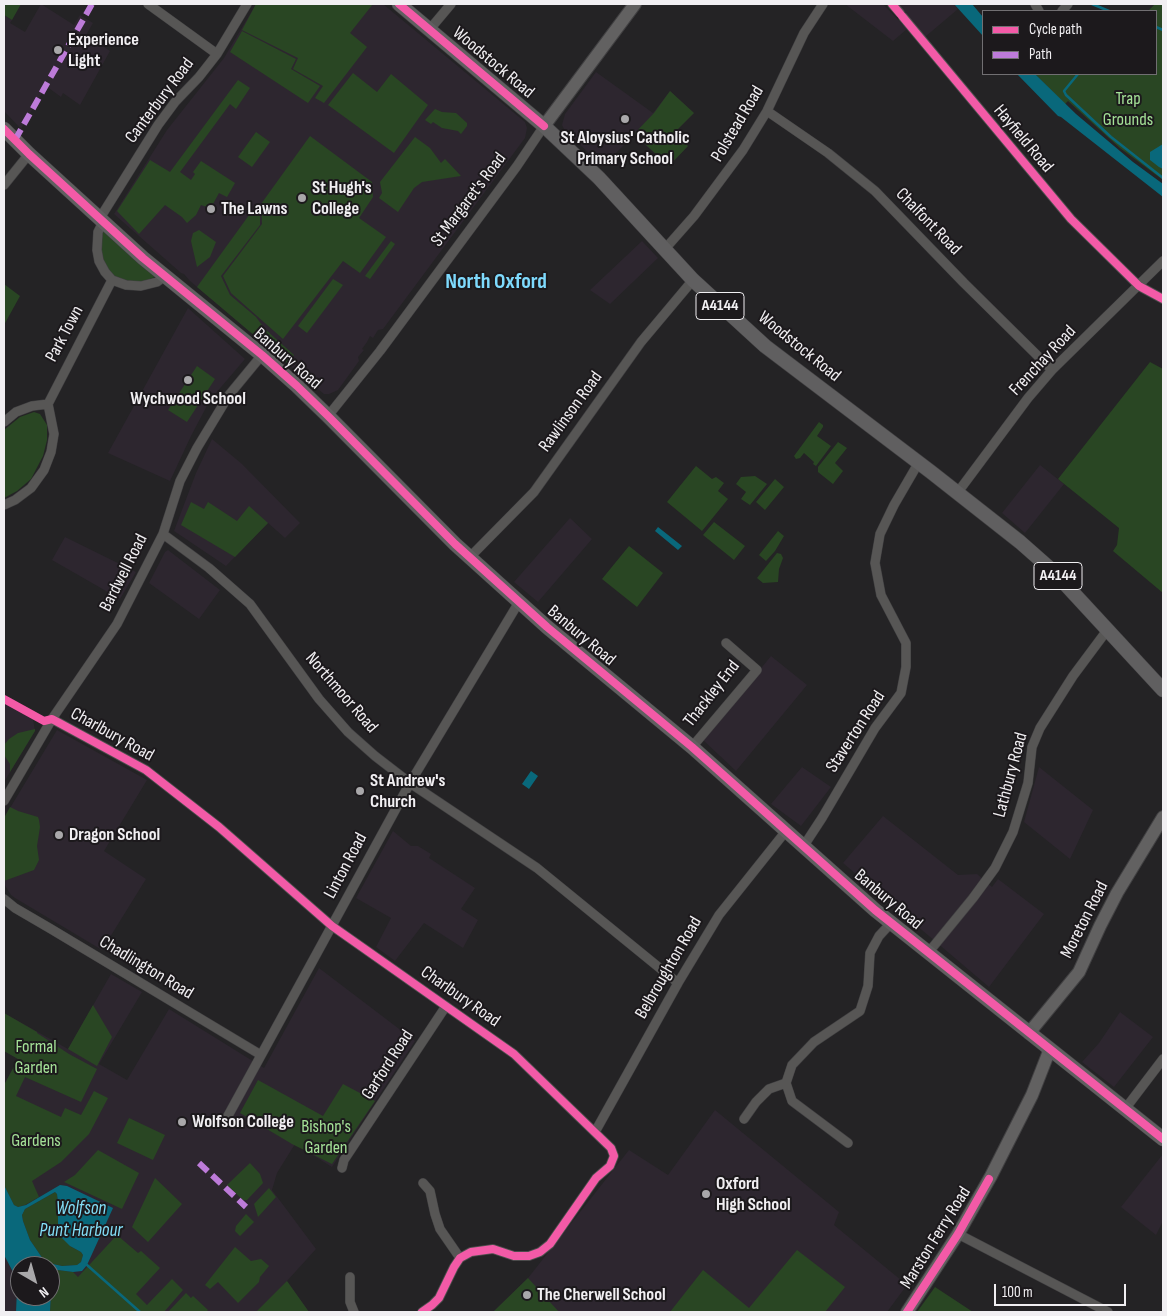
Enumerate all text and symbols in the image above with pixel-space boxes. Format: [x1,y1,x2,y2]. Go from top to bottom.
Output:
legend [982,10,1157,75]
text: Cycle path [1029,20,1082,39]
street label: Woodstock Road [448,23,538,103]
place label: Experience Light [68,29,139,72]
marker: Experience Light [52,44,64,56]
text: Path [1029,45,1052,64]
street label: Canterbury Road [121,54,199,148]
street label: Polstead Road [707,82,769,166]
park label: Trap Grounds [1103,88,1153,130]
street label: Hayfield Road [988,101,1058,177]
marker: St Aloysius' Catholic Primary School [619,113,631,125]
place label: St Aloysius' Catholic Primary School [560,127,690,170]
street label: St Margaret's Road [427,149,511,251]
place label: St Hugh's College [312,177,372,220]
street label: Chalfont Road [891,184,965,260]
marker: St Hugh's College [296,192,308,204]
place label: The Lawns [221,198,287,220]
marker: The Lawns [205,203,217,215]
district label: North Oxford [445,269,547,295]
road number: A4144 [696,292,744,320]
street label: Park Town [41,302,89,366]
street label: Woodstock Road [753,307,845,387]
street label: Frenchay Road [1005,321,1081,401]
street label: Banbury Road [249,324,325,394]
street label: Rawlinson Road [535,368,607,456]
marker: Wychwood School [182,374,194,386]
place label: Wychwood School [130,388,246,410]
street label: Bardwell Road [95,531,153,615]
road number: A4144 [1034,562,1082,590]
street label: Banbury Road [542,601,620,671]
street label: Northmoor Road [300,648,382,738]
street label: Thackley End [679,656,745,732]
street label: Staverton Road [822,687,890,777]
street label: Charlbury Road [67,703,157,767]
street label: Lathbury Road [989,730,1033,820]
place label: St Andrew's Church [370,770,446,812]
marker: St Andrew's Church [354,785,366,797]
place label: Dragon School [69,824,160,846]
marker: Dragon School [53,829,65,841]
street label: Linton Road [320,829,372,903]
street label: Banbury Road [849,865,927,935]
street label: Moreton Road [1056,878,1114,962]
street label: Belbroughton Road [631,913,707,1023]
street label: Chadlington Road [95,931,197,1005]
street label: Charlbury Road [416,962,504,1032]
street label: Garford Road [358,1026,418,1104]
park label: Formal Garden [14,1036,58,1078]
place label: Wolfson College [192,1111,294,1133]
marker: Wolfson College [176,1116,188,1128]
park label: Bishop's Garden [301,1116,351,1158]
park label: Gardens [11,1130,61,1152]
place label: Oxford High School [716,1173,791,1216]
street label: Marston Ferry Road [896,1183,976,1293]
marker: Oxford High School [700,1188,712,1200]
water label: Wolfson Punt Harbour [39,1198,123,1242]
north arrow [10,1256,60,1306]
scale bar [997,1274,1130,1306]
text: N [36,1283,52,1301]
text: 100 m [1002,1283,1033,1302]
place label: The Cherwell School [537,1284,666,1306]
marker: The Cherwell School [521,1289,533,1301]

